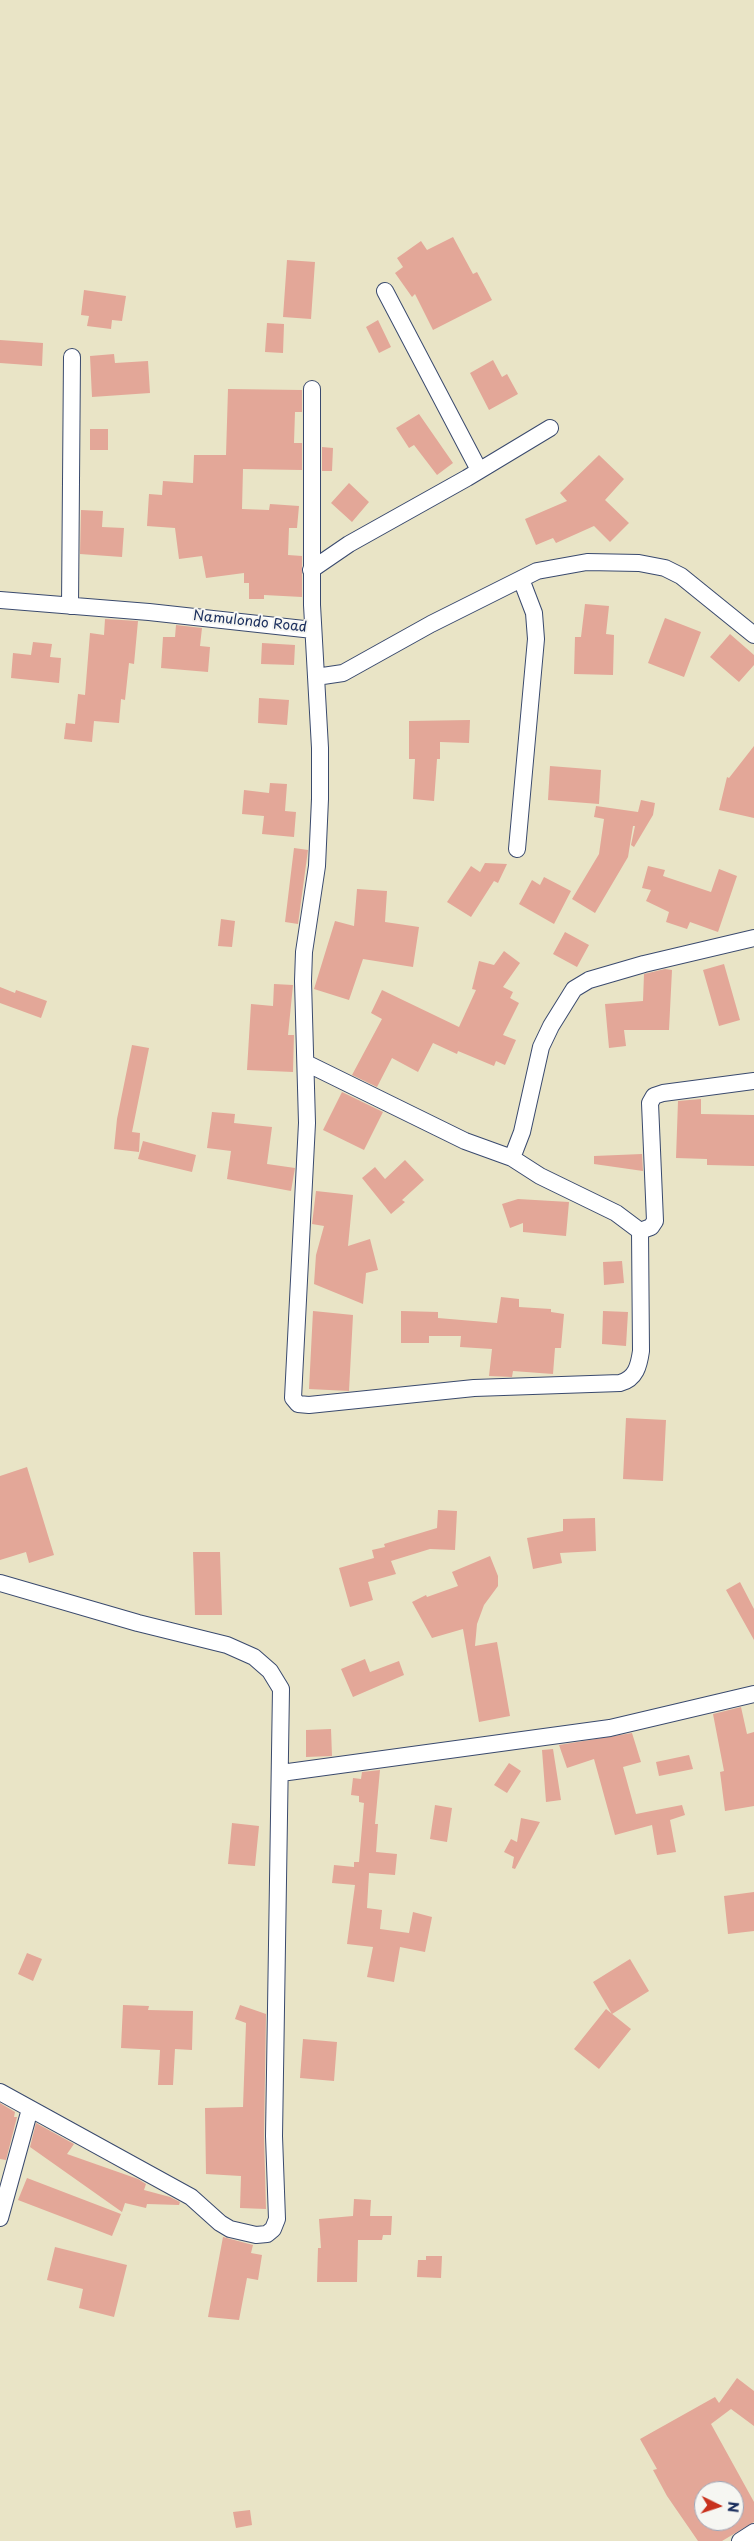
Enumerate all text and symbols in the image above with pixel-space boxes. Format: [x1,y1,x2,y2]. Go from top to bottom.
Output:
street label: Namulondo Road [192,608,308,636]
north arrow [694,2481,744,2531]
text: N [723,2501,744,2513]

